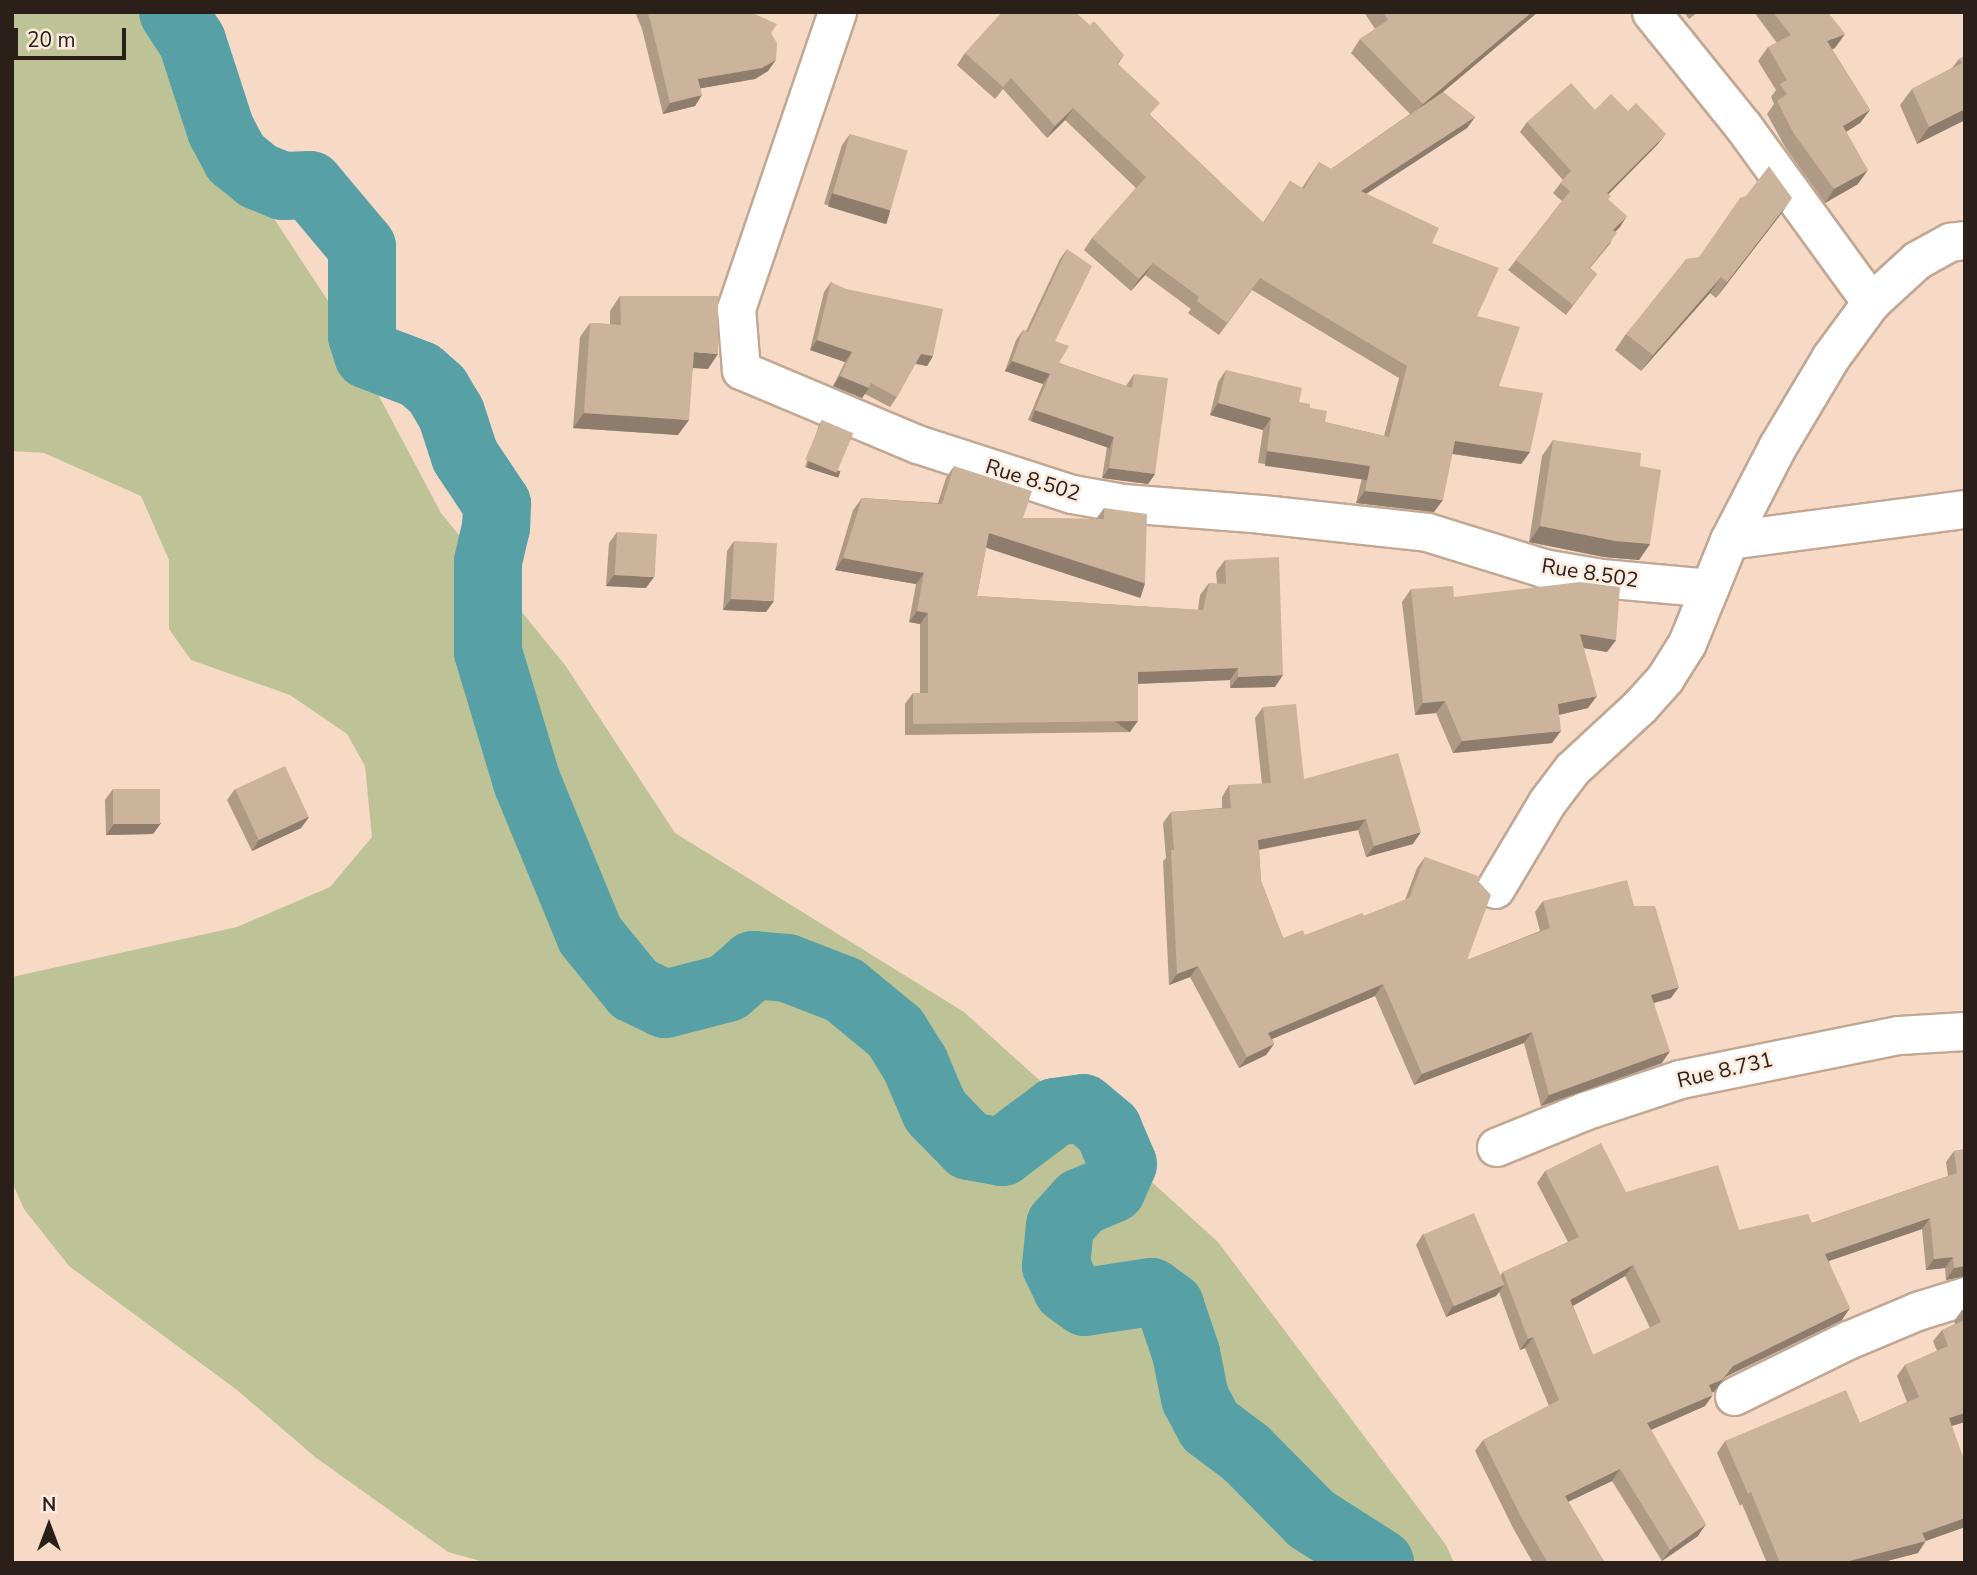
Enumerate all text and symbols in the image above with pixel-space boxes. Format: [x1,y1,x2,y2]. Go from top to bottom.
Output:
scale bar [18,14,130,58]
text: 20 m [27,26,76,54]
street label: Rue 8.502 [983,454,1083,506]
street label: Rue 8.502 [1540,553,1640,593]
street label: Rue 8.731 [1675,1047,1775,1093]
north arrow [14,1491,84,1561]
text: N [42,1492,56,1518]

